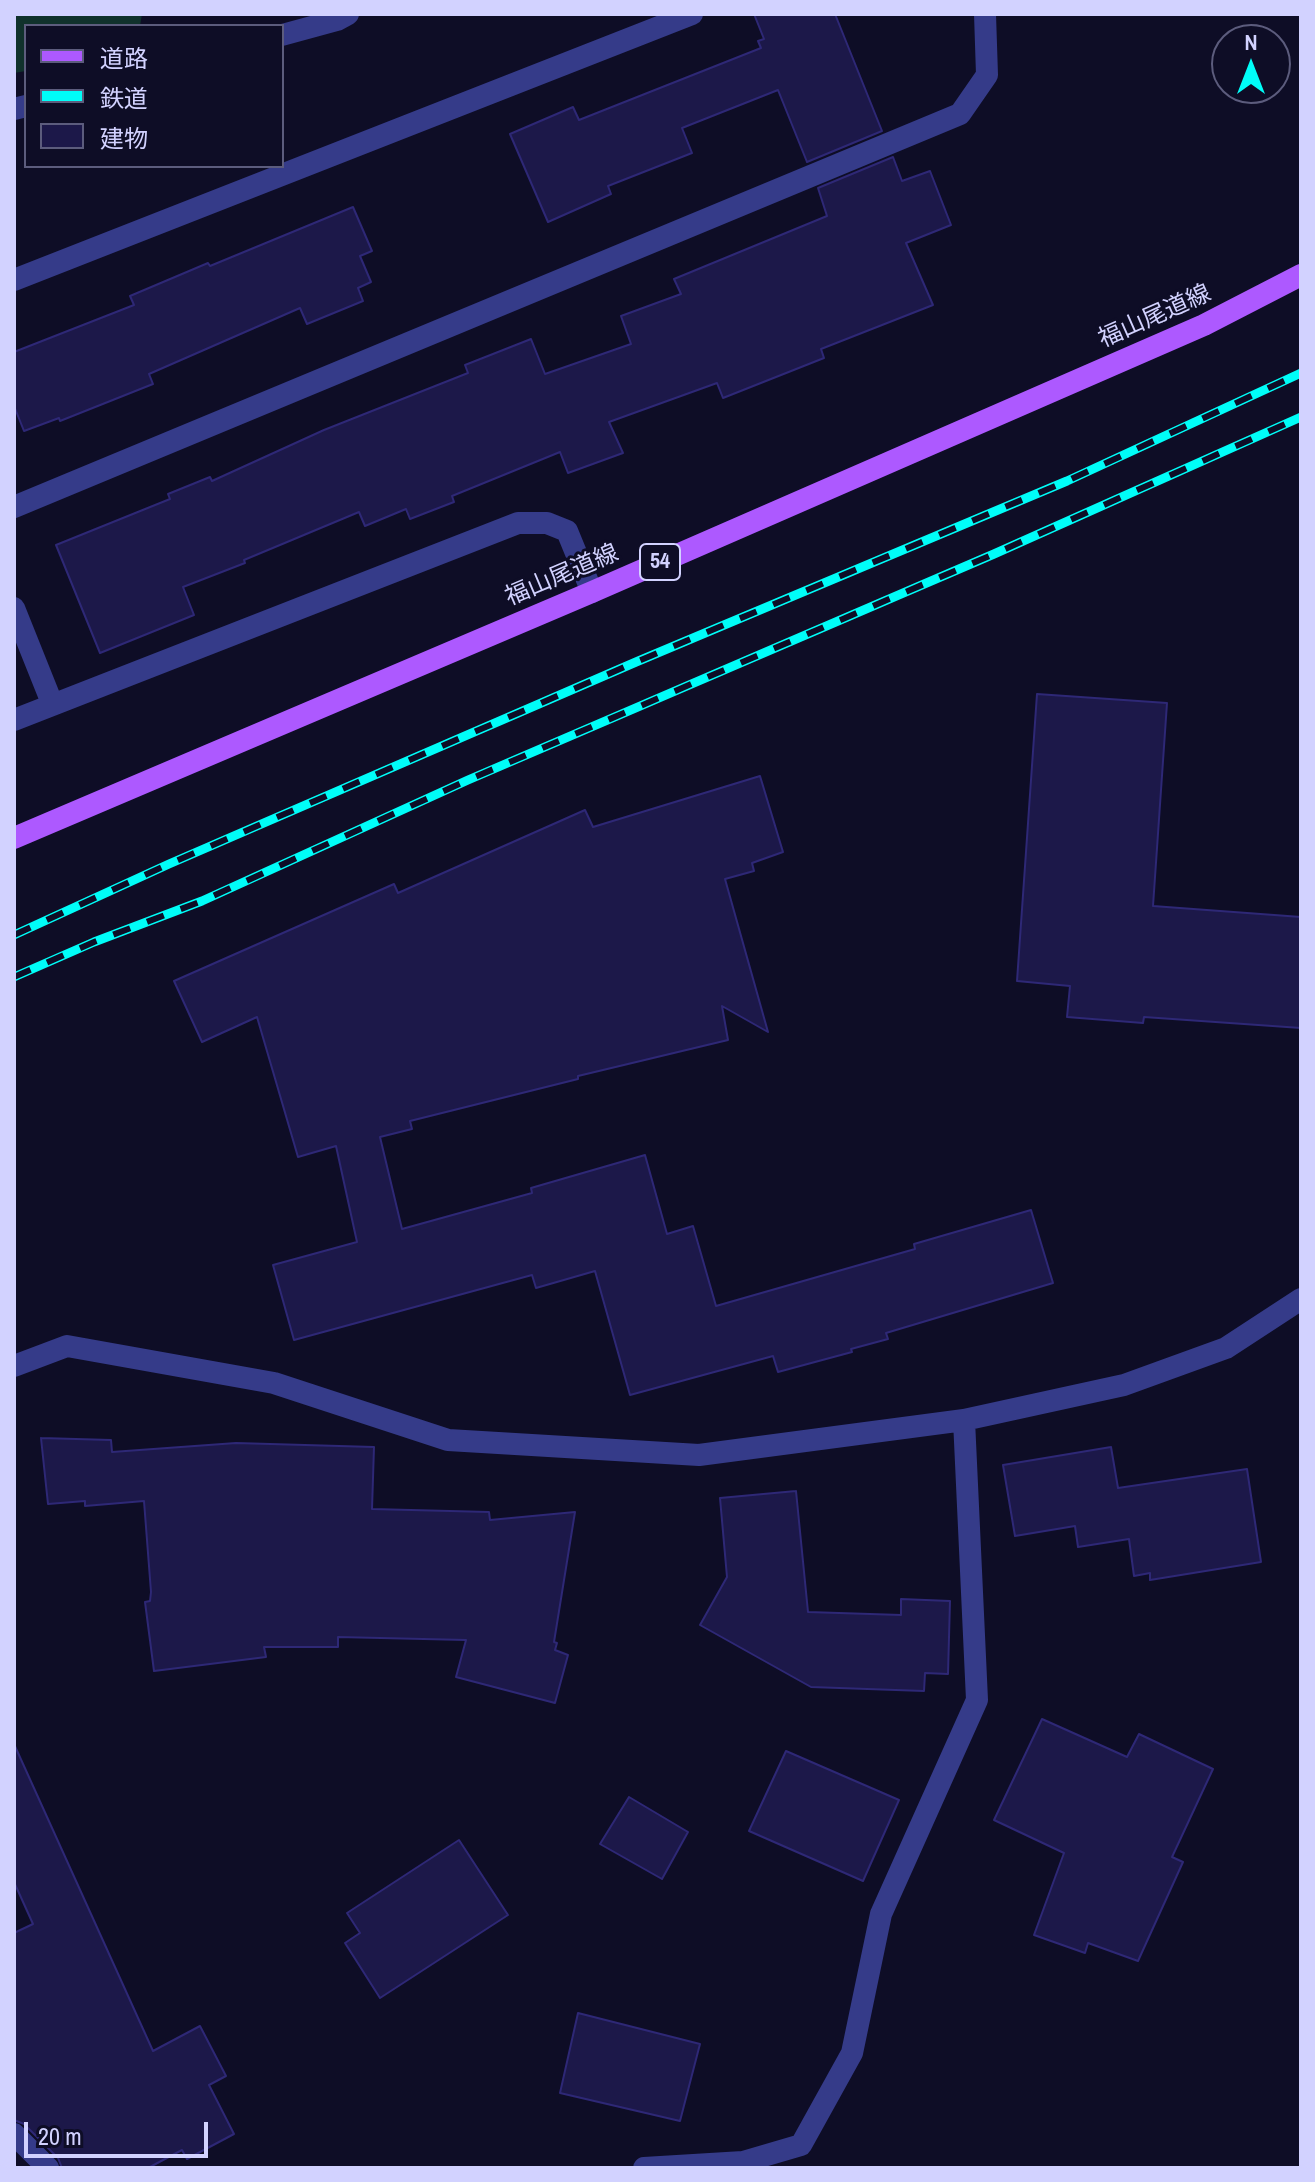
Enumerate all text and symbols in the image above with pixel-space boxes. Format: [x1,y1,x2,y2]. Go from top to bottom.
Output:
legend [24,24,284,168]
north arrow [1211,24,1291,104]
text: N [1244,27,1258,57]
text: 道路 [100,42,148,74]
text: 鉄道 [100,82,148,114]
text: 建物 [100,122,148,154]
street label: 福山尾道線 [1094,279,1216,355]
street label: 福山尾道線 [501,539,623,613]
road number: 54 [640,544,680,580]
scale bar [28,2106,212,2156]
text: 20 m [38,2120,82,2152]

